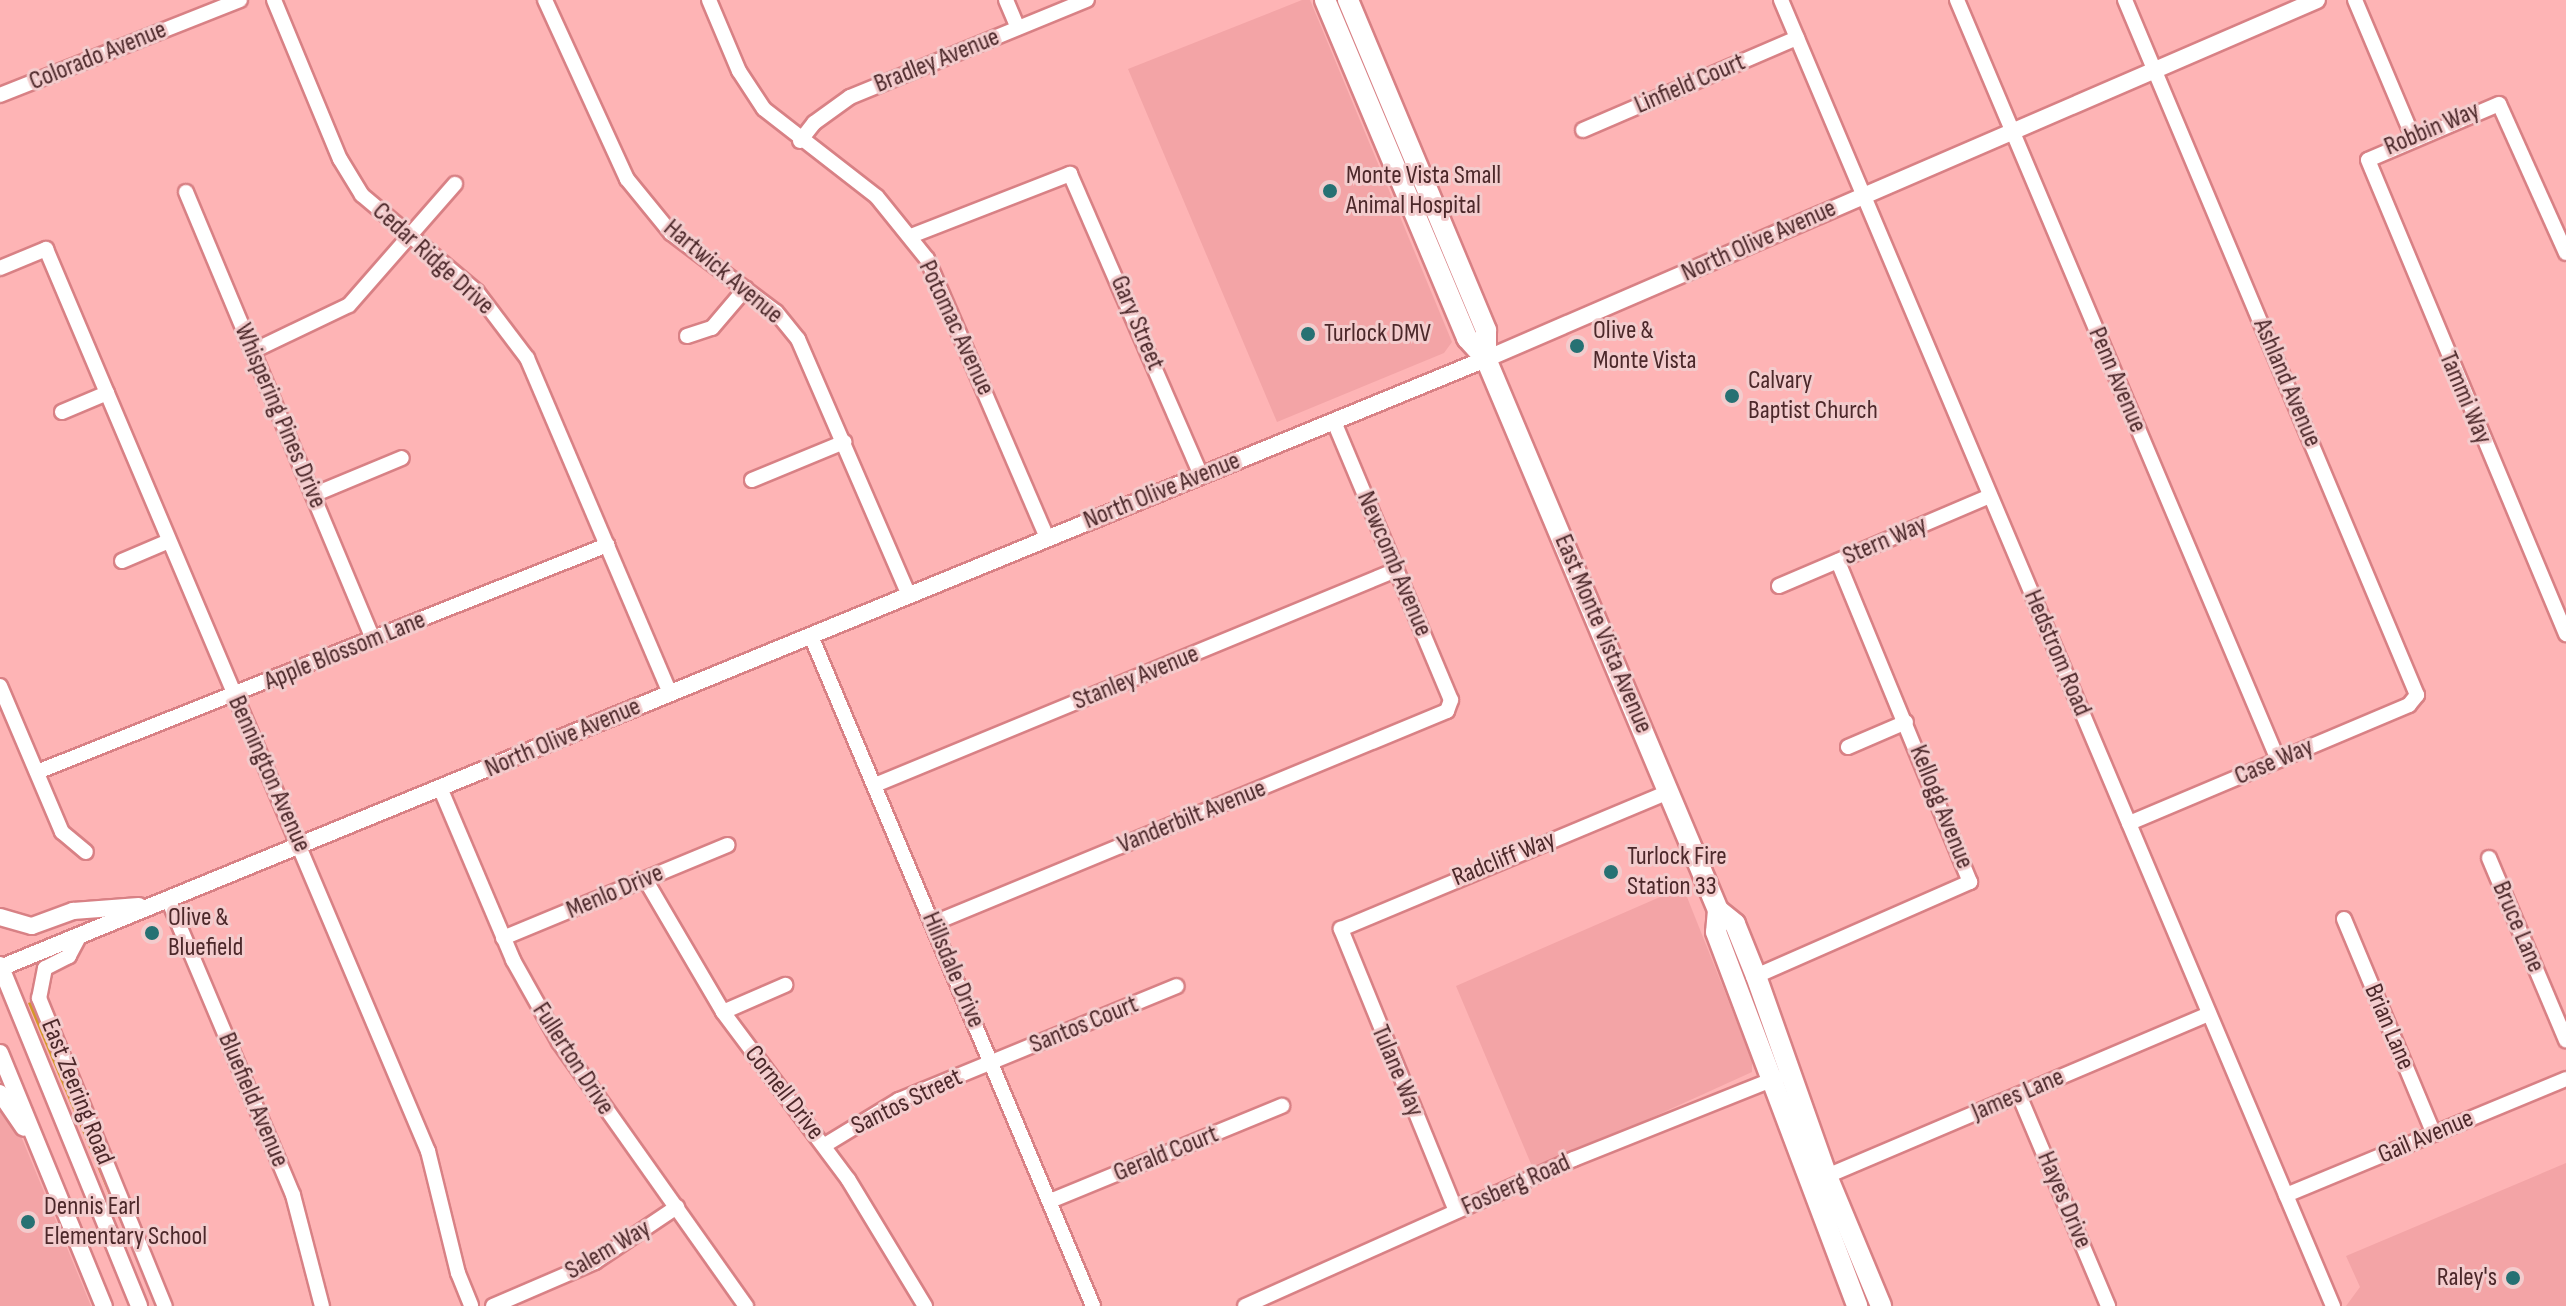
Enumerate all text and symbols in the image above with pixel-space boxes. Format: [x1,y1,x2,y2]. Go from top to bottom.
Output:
street label: Colorado Avenue [25,14,171,98]
street label: Bradley Avenue [870,22,1004,100]
street label: Linfield Court [1630,47,1750,121]
street label: Robbin Way [2380,95,2484,163]
place label: Monte Vista Small Animal Hospital [1346,160,1501,222]
marker: Monte Vista Small Animal Hospital [1321,182,1339,200]
street label: North Olive Avenue [1677,193,1841,289]
street label: Cedar Ridge Drive [366,196,500,322]
street label: Hartwick Avenue [657,213,789,331]
street label: Potomac Avenue [911,256,1001,400]
street label: Gary Street [1103,271,1171,375]
street label: Ashland Avenue [2246,314,2328,452]
place label: Olive & Monte Vista [1593,315,1697,376]
place label: Turlock DMV [1324,318,1431,350]
street label: Whispering Pines Drive [227,319,333,513]
street label: Penn Avenue [2081,323,2153,437]
marker: Turlock DMV [1299,325,1317,343]
marker: Olive & Monte Vista [1568,337,1586,355]
street label: Tammi Way [2432,347,2498,449]
place label: Calvary Baptist Church [1748,365,1878,426]
marker: Calvary Baptist Church [1723,387,1741,405]
street label: North Olive Avenue [1079,445,1245,537]
street label: Newcomb Avenue [1349,487,1439,641]
street label: Stern Way [1838,509,1932,573]
street label: East Monte Vista Avenue [1547,530,1659,738]
street label: Hedstrom Road [2017,585,2097,721]
street label: Apple Blossom Lane [260,605,430,697]
street label: Stanley Avenue [1069,639,1203,717]
street label: Bennington Avenue [221,691,317,857]
street label: North Olive Avenue [480,691,646,785]
street label: Case Way [2230,732,2318,792]
street label: Kellogg Avenue [1902,741,1980,873]
street label: Vanderbilt Avenue [1113,773,1271,861]
street label: Radcliff Way [1448,824,1560,894]
place label: Turlock Fire Station 33 [1627,841,1727,902]
street label: Menlo Drive [562,858,668,926]
marker: Turlock Fire Station 33 [1602,863,1620,881]
street label: Bruce Lane [2485,877,2551,977]
place label: Olive & Bluefield [168,902,243,964]
street label: Hillsdale Drive [915,907,991,1033]
marker: Olive & Bluefield [143,924,161,942]
street label: Brian Lane [2357,979,2421,1075]
street label: Santos Court [1025,989,1143,1061]
street label: Fullerton Drive [525,997,621,1121]
street label: East Zeering Road [34,1015,120,1169]
street label: Tulane Way [1364,1021,1430,1121]
street label: Bluefield Avenue [211,1028,295,1172]
street label: Cornell Drive [737,1039,831,1147]
street label: Santos Street [847,1062,967,1142]
street label: James Lane [1967,1062,2069,1128]
street label: Gail Avenue [2374,1103,2478,1171]
street label: Gerald Court [1109,1119,1223,1189]
street label: Fosberg Road [1457,1147,1575,1223]
street label: Hayes Drive [2030,1147,2098,1253]
place label: Dennis Earl Elementary School [44,1191,207,1252]
marker: Dennis Earl Elementary School [19,1213,37,1231]
street label: Salem Way [560,1213,656,1287]
place label: Raley's [2437,1262,2497,1294]
marker: Raley's [2504,1269,2522,1287]

